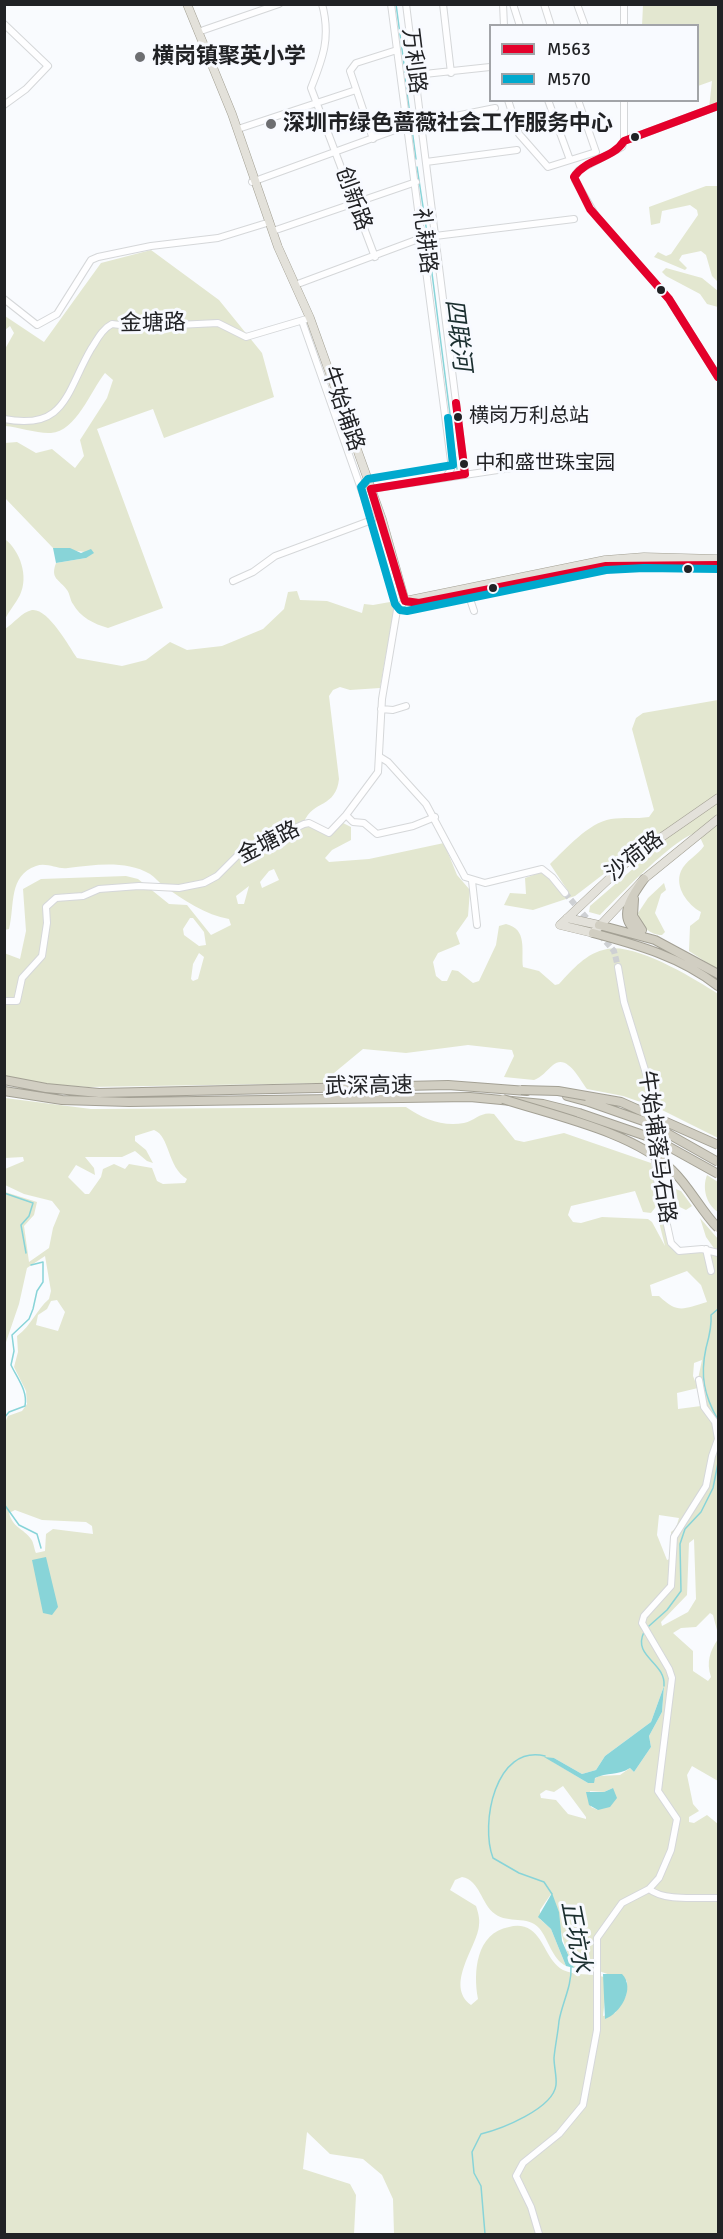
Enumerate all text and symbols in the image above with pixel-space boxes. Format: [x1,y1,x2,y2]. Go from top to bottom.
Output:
legend [489,24,699,102]
street label: 万利路 [396,27,430,95]
text: M563 [547,38,591,60]
place label: 横岗镇聚英小学 [152,44,306,70]
marker: 横岗镇聚英小学 [133,50,147,64]
text: M570 [547,68,591,90]
place label: 深圳市绿色蔷薇社会工作服务中心 [283,111,613,137]
marker: 深圳市绿色蔷薇社会工作服务中心 [264,117,278,131]
unlabelled marker [629,131,641,143]
street label: 创新路 [329,163,377,235]
street label: 礼耕路 [407,207,441,275]
unlabelled marker [655,284,667,296]
water label: 四联河 [438,298,476,372]
street label: 金塘路 [120,310,186,338]
street label: 牛始埔路 [315,363,369,455]
place label: 横岗万利总站 [469,405,589,429]
marker: 横岗万利总站 [452,411,464,423]
place label: 中和盛世珠宝园 [475,452,615,476]
marker: 中和盛世珠宝园 [458,458,470,470]
unlabelled marker [682,563,694,575]
unlabelled marker [487,582,499,594]
street label: 金塘路 [234,816,304,870]
street label: 沙荷路 [601,826,669,888]
street label: 牛始埔落马石路 [632,1069,680,1225]
street label: 武深高速 [325,1073,413,1101]
water label: 正坑水 [554,1899,596,1975]

